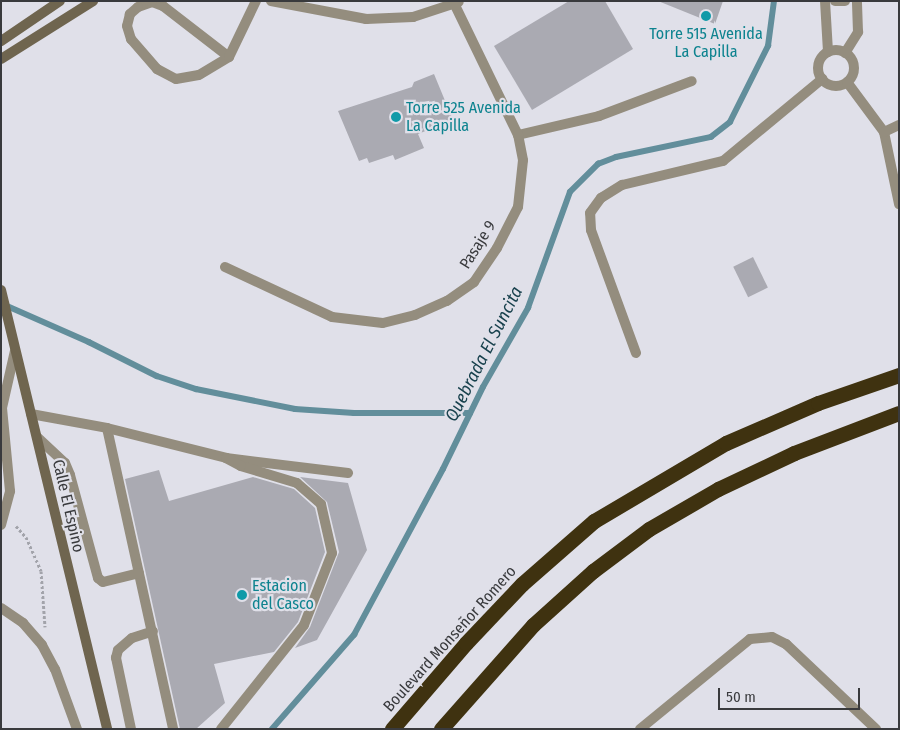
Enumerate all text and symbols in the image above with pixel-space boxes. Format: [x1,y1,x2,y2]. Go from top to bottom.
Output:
marker: Torre 515 Avenida La Capilla [700,10,712,22]
place label: Torre 515 Avenida La Capilla [649,24,763,62]
place label: Torre 525 Avenida La Capilla [406,98,521,136]
marker: Torre 525 Avenida La Capilla [390,111,402,123]
street label: Pasaje 9 [456,217,500,273]
water label: Quebrada El Suncita [441,283,527,425]
street label: Calle El Espino [48,458,88,554]
street label: Boulevard Monseñor Romero [379,562,521,716]
place label: Estacion del Casco [252,576,314,614]
marker: Estacion del Casco [236,589,248,601]
scale bar [720,678,862,710]
text: 50 m [726,688,756,706]

